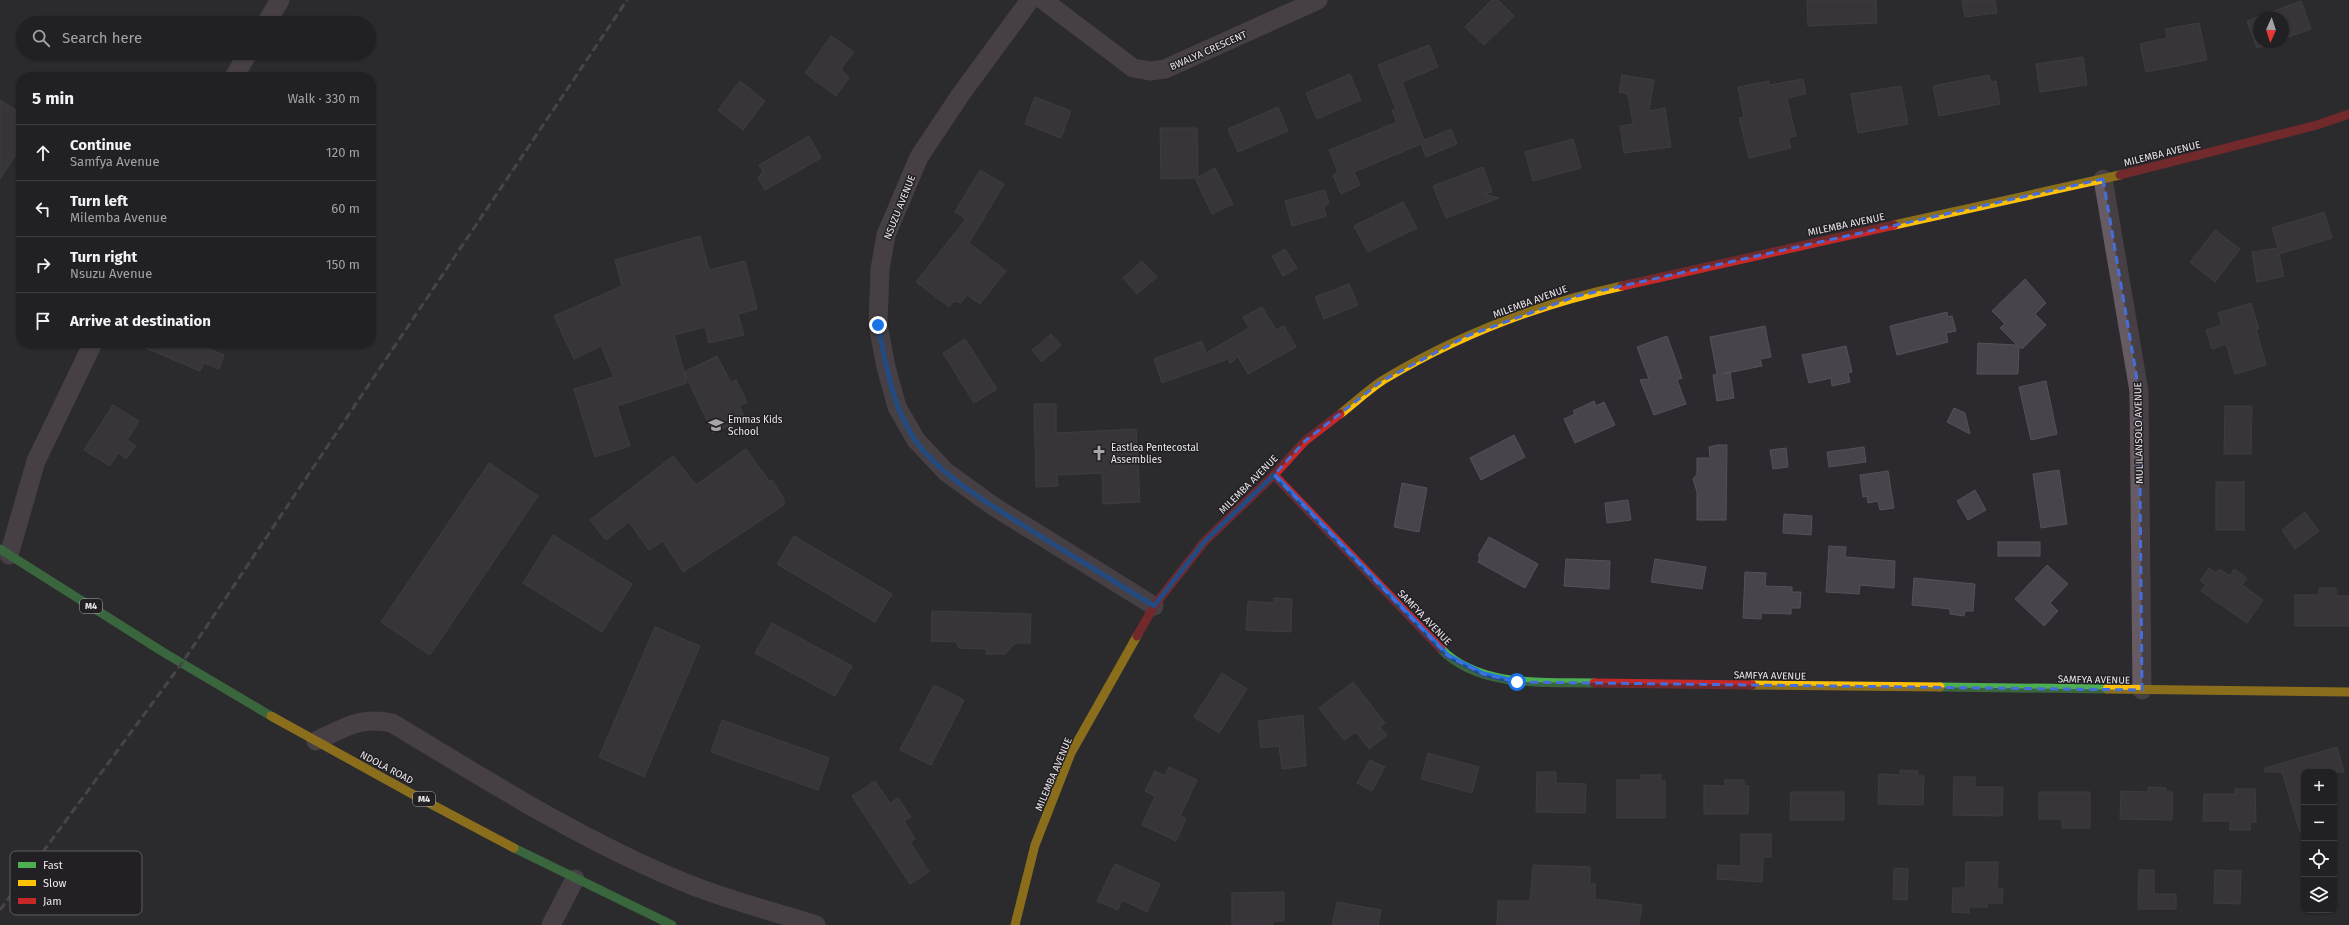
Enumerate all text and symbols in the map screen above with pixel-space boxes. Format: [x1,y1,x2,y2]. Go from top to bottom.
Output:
north arrow [2253,12,2289,48]
search box [16,16,376,60]
icon: search [30,27,52,49]
street label: BWALYA CRESCENT [1168,28,1249,73]
text: Search here [62,29,142,47]
text: 5 min [32,88,74,109]
text: Walk · 330 m [287,91,360,106]
text: Continue [70,136,131,154]
street label: MILEMBA AVENUE [2123,139,2202,169]
icon: ahead [32,142,54,164]
text: 120 m [326,145,360,160]
text: Samfya Avenue [70,154,160,169]
street label: NSUZU AVENUE [882,173,918,241]
text: Turn left [70,192,128,210]
icon: left [32,198,54,220]
text: 60 m [331,201,360,216]
text: Milemba Avenue [70,210,167,225]
street label: MILEMBA AVENUE [1807,211,1886,239]
text: Turn right [70,248,137,266]
icon: right [32,254,54,276]
text: 150 m [326,257,360,272]
text: Nsuzu Avenue [70,266,152,281]
street label: MILEMBA AVENUE [1491,283,1569,321]
icon: arrive [32,310,54,332]
text: Arrive at destination [70,312,211,330]
route end [869,316,887,334]
street label: MULILANSOLO AVENUE [2132,382,2146,484]
place label: Emmas Kids School [728,414,783,438]
school or university icon: Emmas Kids School [707,416,725,434]
place label: Eastlea Pentecostal Assemblies [1111,442,1199,466]
church icon: Eastlea Pentecostal Assemblies [1090,444,1108,462]
street label: MILEMBA AVENUE [1217,453,1281,517]
street label: SAMFYA AVENUE [1395,587,1454,648]
road number: M4 [80,599,102,613]
street label: SAMFYA AVENUE [1734,669,1806,683]
route start [1508,673,1526,691]
street label: SAMFYA AVENUE [2058,673,2130,687]
street label: MILEMBA AVENUE [1033,736,1075,813]
street label: NDOLA ROAD [358,749,415,787]
map controls [2301,769,2337,913]
button: + [2301,769,2337,805]
road number: M4 [413,792,435,806]
button: − [2301,805,2337,841]
button: locate [2301,841,2337,877]
legend [10,851,142,915]
text: Fast [43,859,63,872]
text: Slow [43,877,67,890]
button: layers [2301,877,2337,913]
text: Jam [43,895,62,908]

